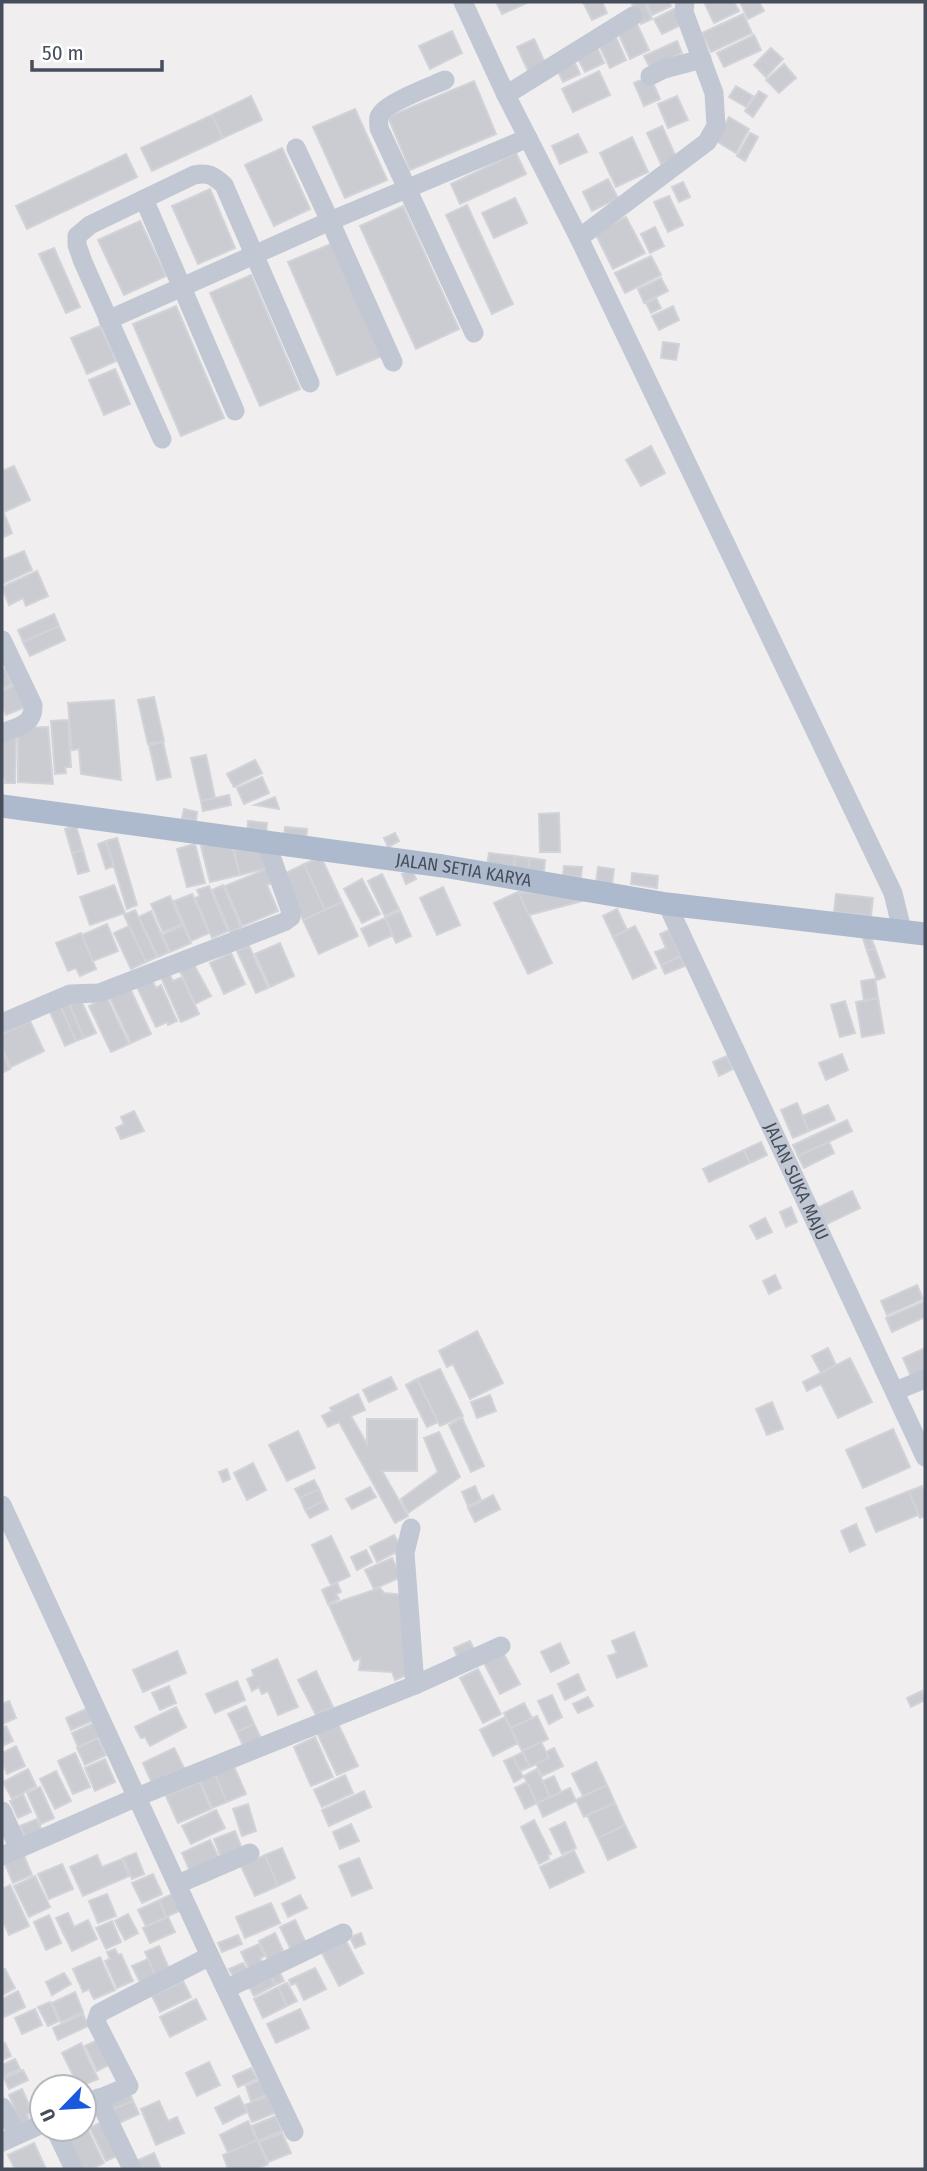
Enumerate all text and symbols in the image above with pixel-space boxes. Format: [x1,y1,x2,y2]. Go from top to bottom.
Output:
scale bar [32,28,161,72]
text: 50 m [42,40,84,66]
street label: JALAN SETIA KARYA [394,849,534,892]
street label: JALAN SUKA MAJU [759,1119,833,1244]
north arrow [28,2073,98,2143]
text: U [35,2105,61,2125]

